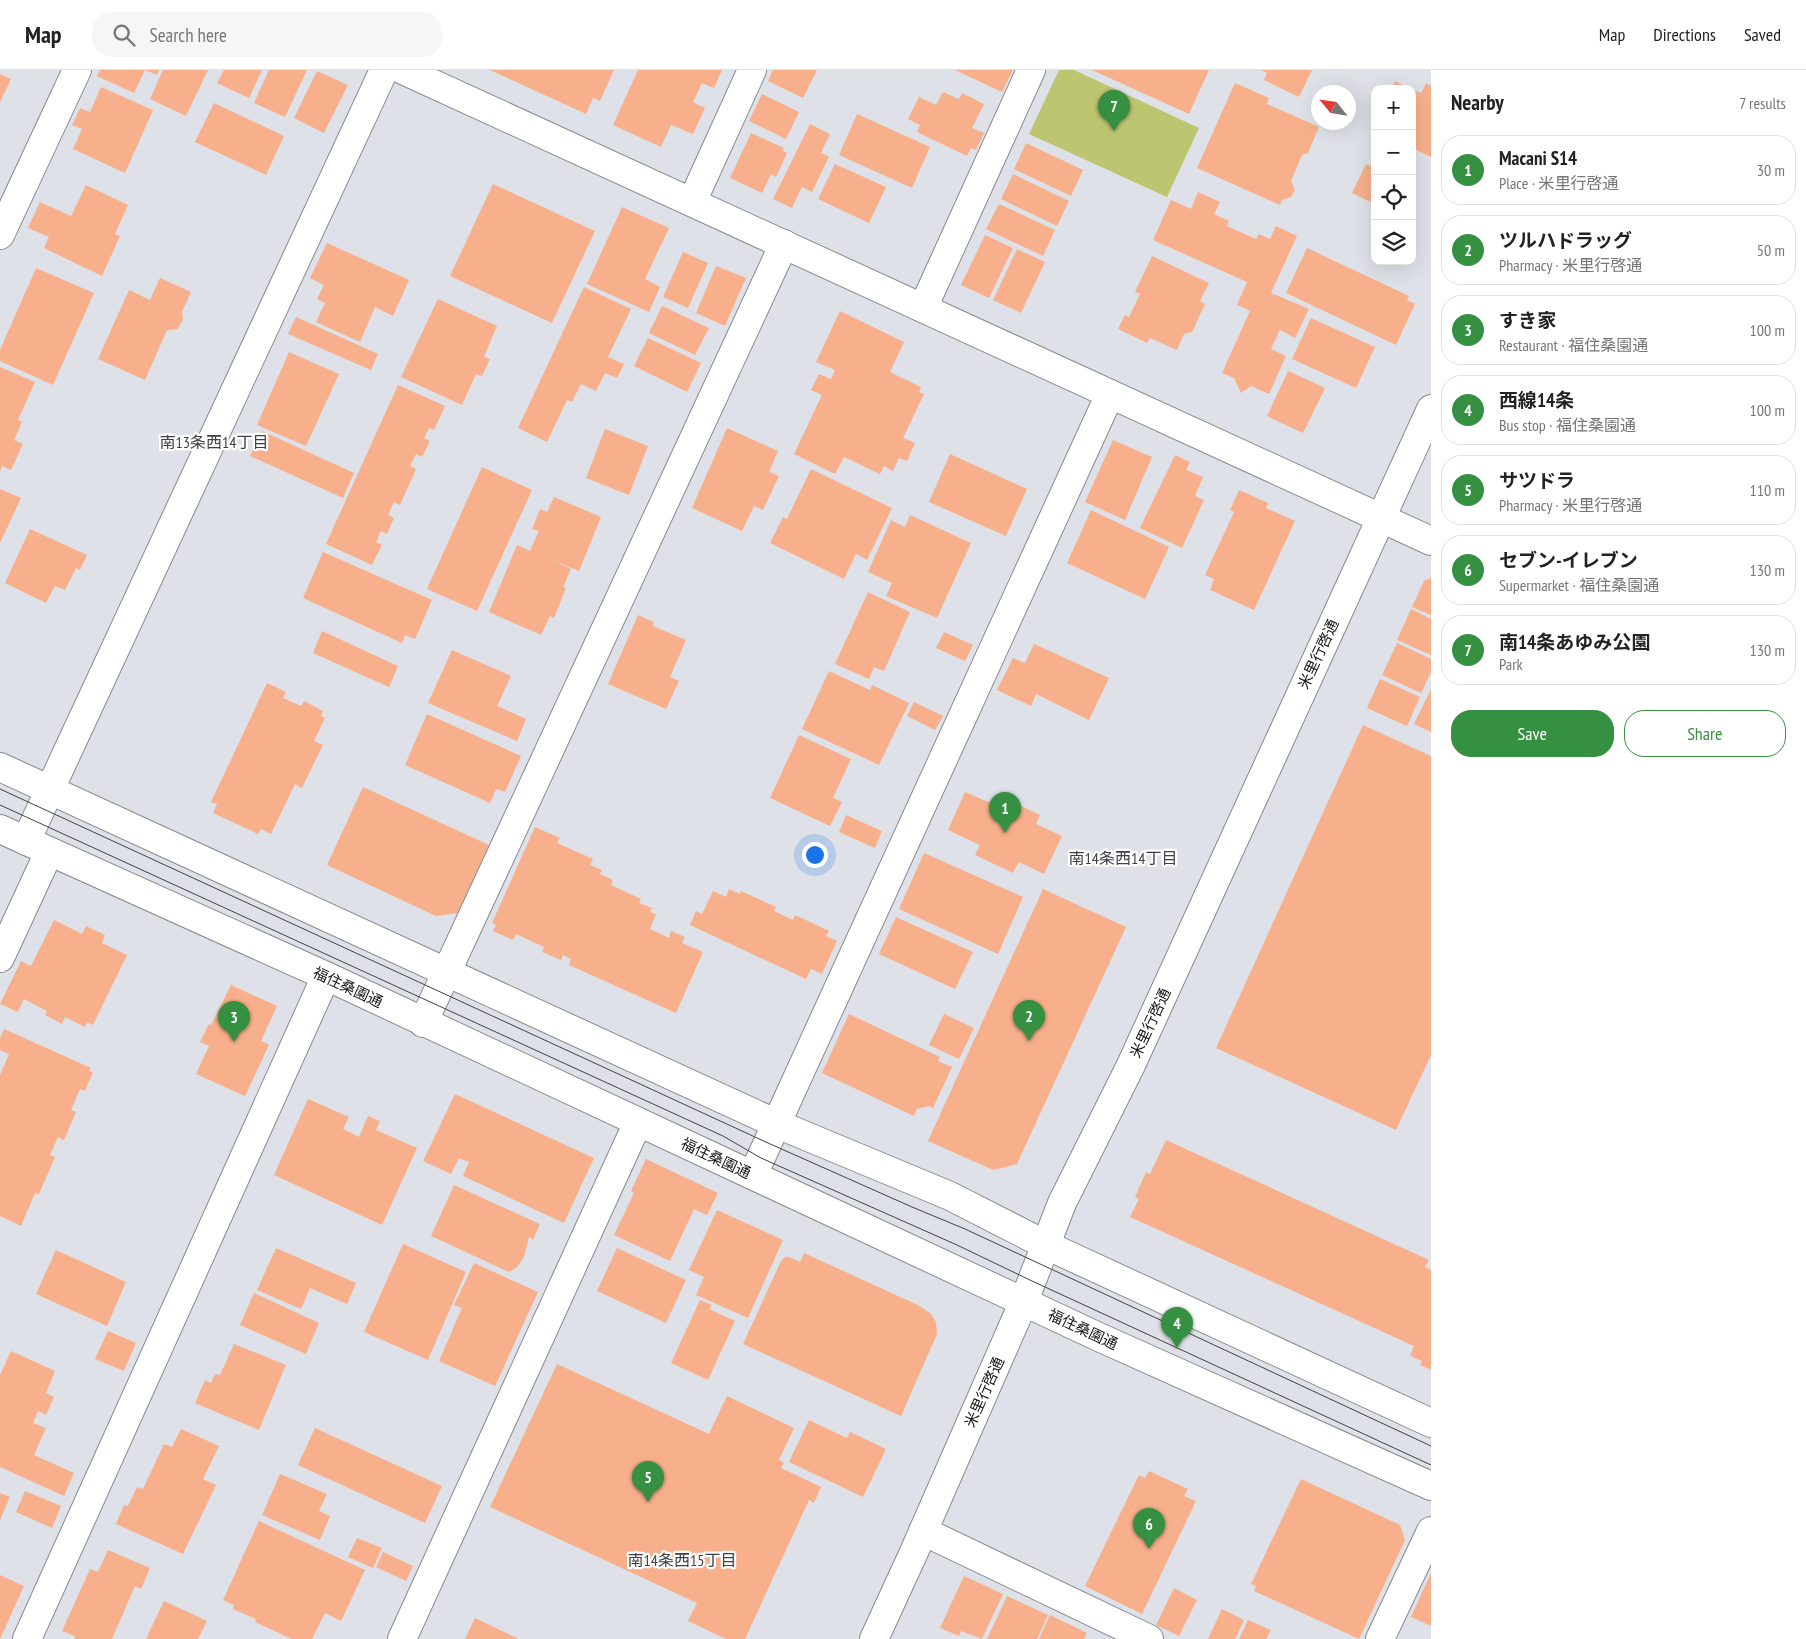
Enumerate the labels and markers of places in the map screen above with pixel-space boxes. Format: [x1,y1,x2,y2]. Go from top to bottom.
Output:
pin: 7 [1098,90,1130,131]
pin: 1 [989,792,1021,833]
pin: 2 [1013,1000,1045,1041]
pin: 3 [218,1001,250,1042]
pin: 4 [1161,1307,1193,1348]
pin: 5 [632,1461,664,1502]
pin: 6 [1133,1508,1165,1549]

